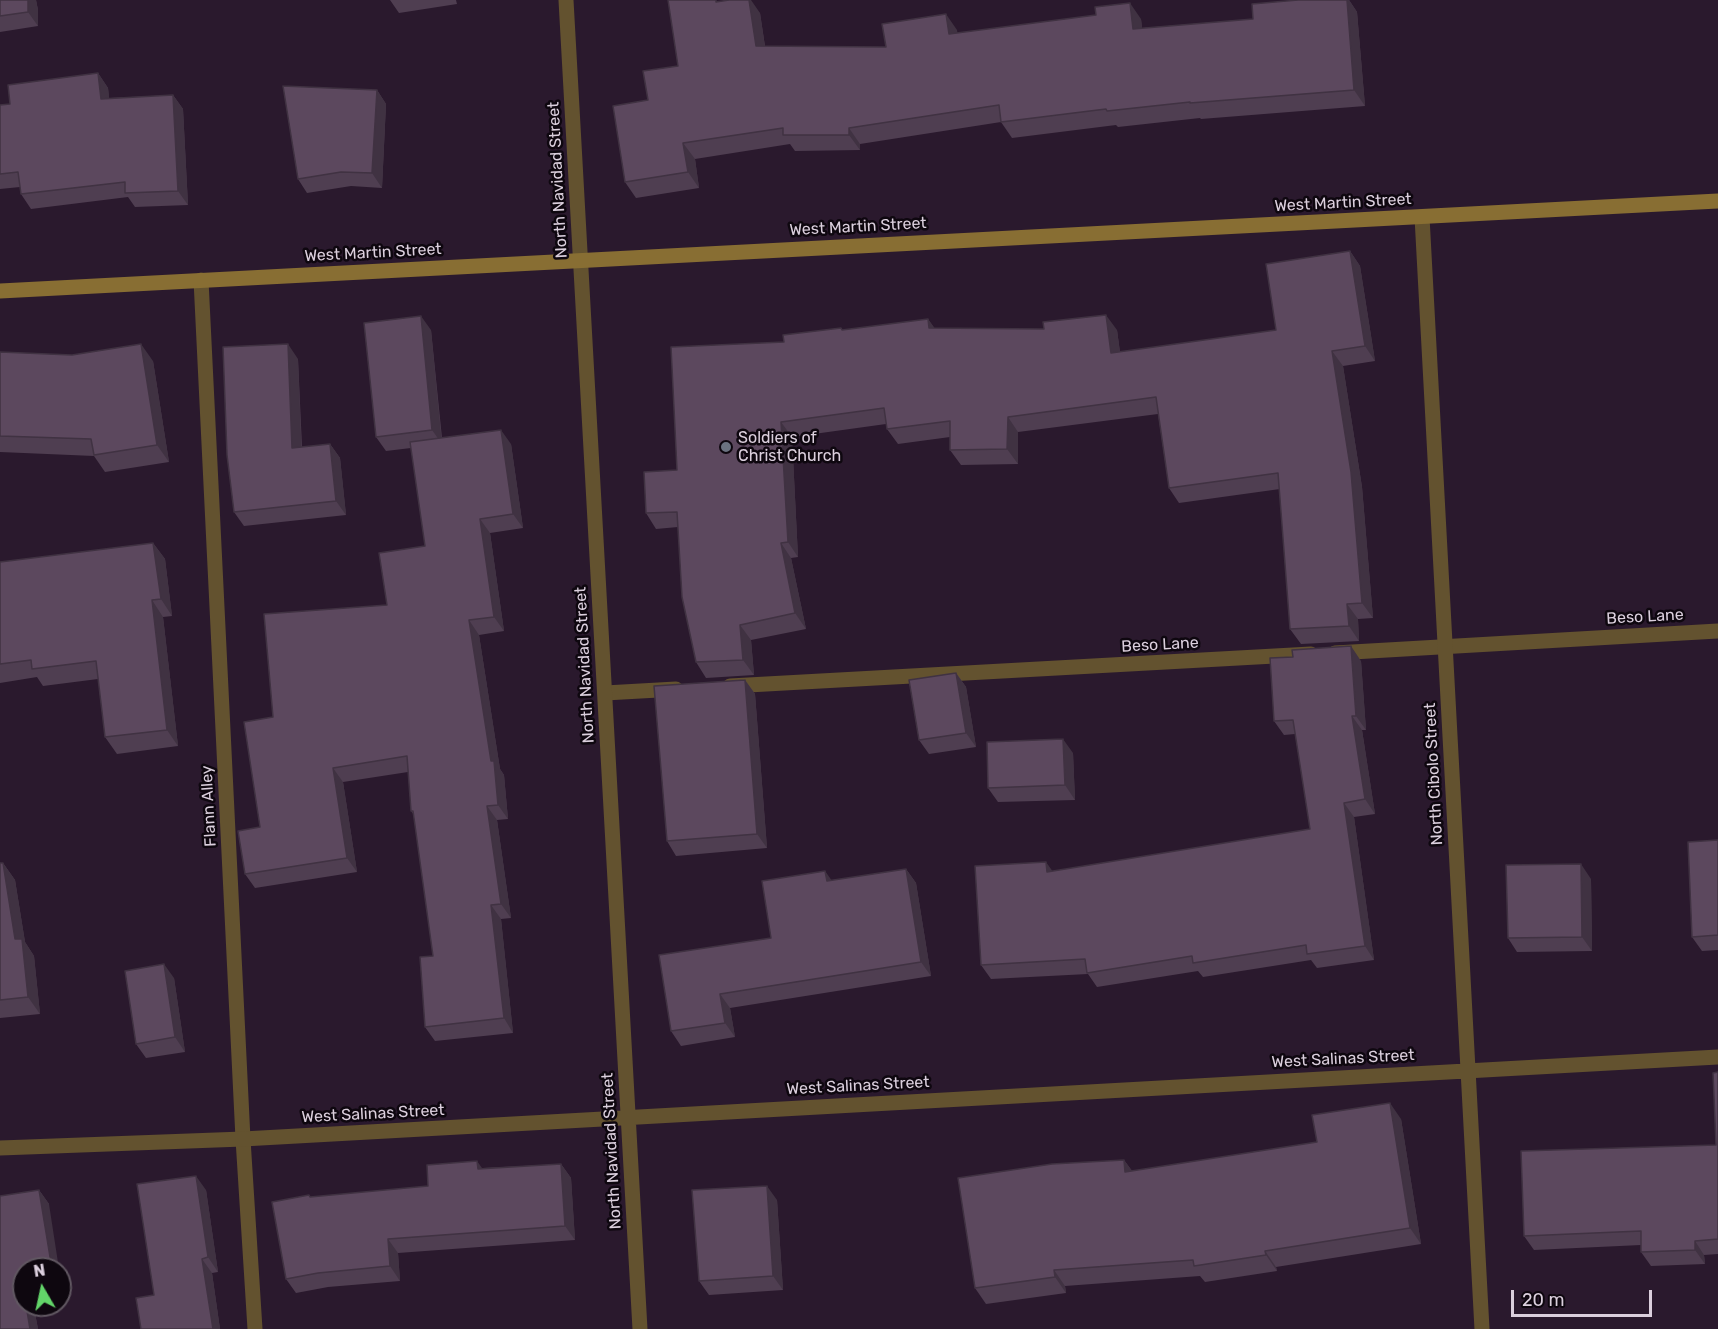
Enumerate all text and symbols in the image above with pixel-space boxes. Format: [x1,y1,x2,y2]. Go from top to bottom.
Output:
street label: North Navidad Street [544,101,572,259]
street label: West Martin Street [1274,190,1412,216]
street label: West Martin Street [789,214,927,240]
street label: West Martin Street [304,240,442,266]
place label: Soldiers of Christ Church [738,428,841,466]
marker: Soldiers of Christ Church [719,440,733,454]
street label: North Navidad Street [571,586,599,744]
street label: Beso Lane [1606,605,1684,629]
street label: Beso Lane [1121,633,1199,657]
street label: North Cibolo Street [1421,702,1447,846]
street label: Flann Alley [197,765,221,847]
street label: West Salinas Street [1271,1046,1415,1072]
street label: North Navidad Street [598,1072,626,1230]
street label: West Salinas Street [786,1073,930,1099]
street label: West Salinas Street [301,1101,445,1127]
north arrow [12,1257,72,1317]
text: N [32,1260,47,1281]
scale bar [1514,1278,1655,1316]
text: 20 m [1522,1289,1564,1311]

